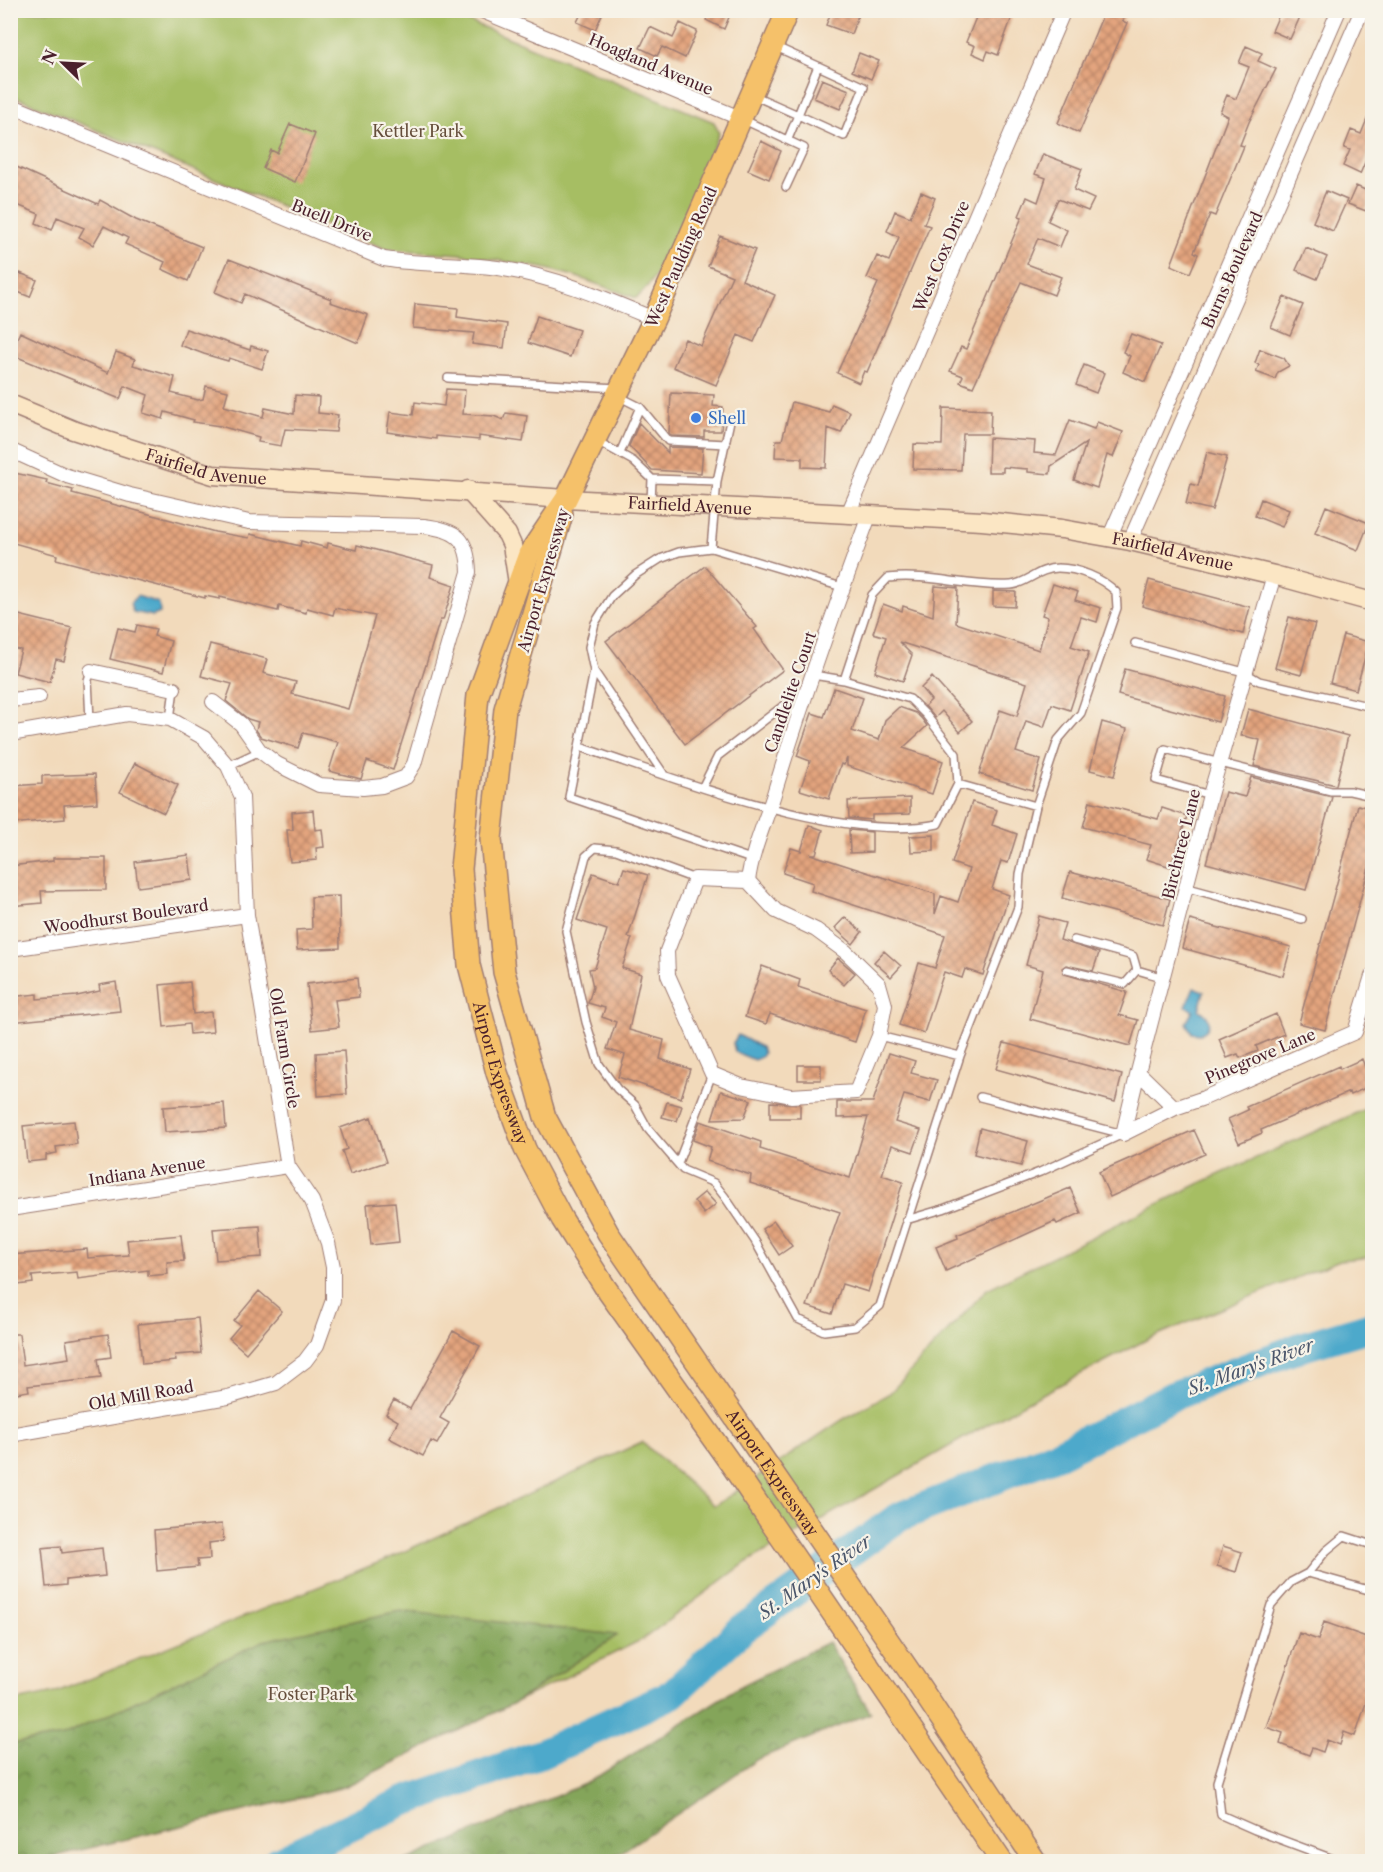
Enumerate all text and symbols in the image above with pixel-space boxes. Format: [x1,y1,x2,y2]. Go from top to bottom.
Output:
street label: Hoagland Avenue [586,29,716,99]
north arrow [33,33,93,93]
text: N [37,46,61,67]
park label: Kettler Park [372,121,464,141]
street label: West Paulding Road [641,183,721,332]
street label: Buell Drive [289,195,375,245]
street label: West Cox Drive [908,197,973,315]
street label: Burns Boulevard [1197,208,1267,332]
place label: Shell [708,408,746,428]
marker: Shell [689,411,703,425]
street label: Fairfield Avenue [143,444,267,489]
street label: Fairfield Avenue [627,492,752,519]
street label: Airport Expressway [513,505,573,655]
street label: Fairfield Avenue [1110,528,1235,575]
street label: Candlelite Court [760,628,820,755]
street label: Birchtree Lane [1158,787,1204,901]
street label: Woodhurst Boulevard [41,895,210,938]
street label: Old Farm Circle [266,986,304,1110]
street label: Airport Expressway [469,998,533,1148]
street label: Pinegrove Lane [1202,1024,1318,1088]
street label: Indiana Avenue [87,1152,207,1190]
water label: St. Mary's River [1184,1333,1319,1400]
street label: Old Mill Road [87,1376,195,1414]
street label: Airport Expressway [722,1405,824,1541]
water label: St. Mary's River [754,1529,877,1625]
park label: Foster Park [268,1684,355,1704]

